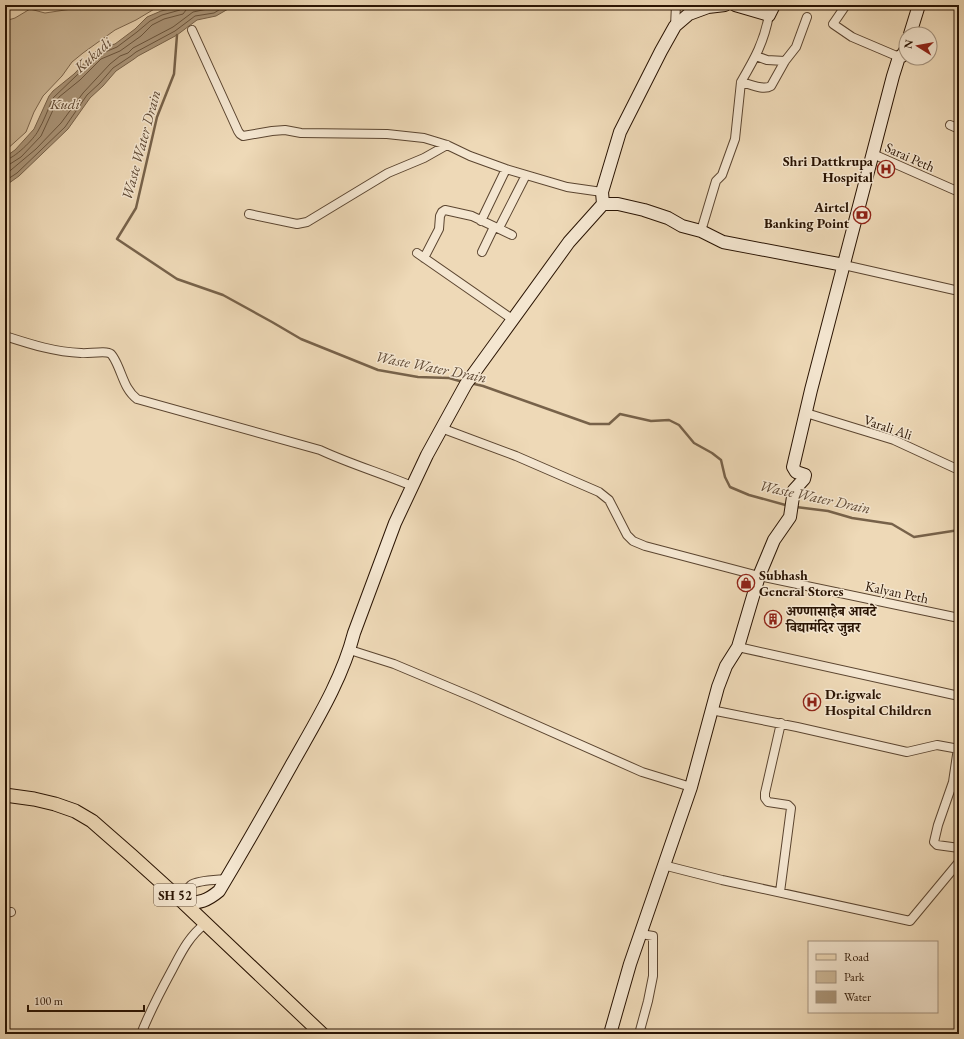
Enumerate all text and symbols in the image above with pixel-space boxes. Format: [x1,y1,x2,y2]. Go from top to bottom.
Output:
north arrow [898,26,938,66]
water label: Kukadi [69,32,116,77]
text: N [900,38,916,50]
water label: Waste Water Drain [117,88,164,202]
water label: Kudi [49,94,81,113]
street label: Sarai Peth [882,138,938,176]
place label: Shri Dattkrupa Hospital [783,152,874,186]
hospital icon: Shri Dattkrupa Hospital [876,159,896,179]
place label: Airtel Banking Point [764,198,850,232]
bank icon: Airtel Banking Point [852,205,872,225]
water label: Waste Water Drain [374,346,488,387]
street label: Varali Ali [861,410,915,444]
water label: Waste Water Drain [758,475,872,518]
place label: Subhash General Stores [759,566,844,600]
shop icon: Subhash General Stores [736,573,756,593]
street label: Kalyan Peth [864,577,930,607]
place label: अण्णासाहेब आवटे विद्यामंदिर जुन्नर [785,602,877,637]
building icon: अण्णासाहेब आवटे विद्यामंदिर जुन्नर [763,609,783,629]
place label: Dr.igwale Hospital Children [825,685,932,719]
hospital icon: Dr.igwale Hospital Children [802,692,822,712]
road number: SH 52 [154,884,196,906]
legend [808,941,938,1013]
text: Road [844,949,870,965]
text: Park [844,969,865,985]
scale bar [28,987,144,1013]
text: Water [844,989,871,1005]
text: 100 m [34,993,64,1009]

